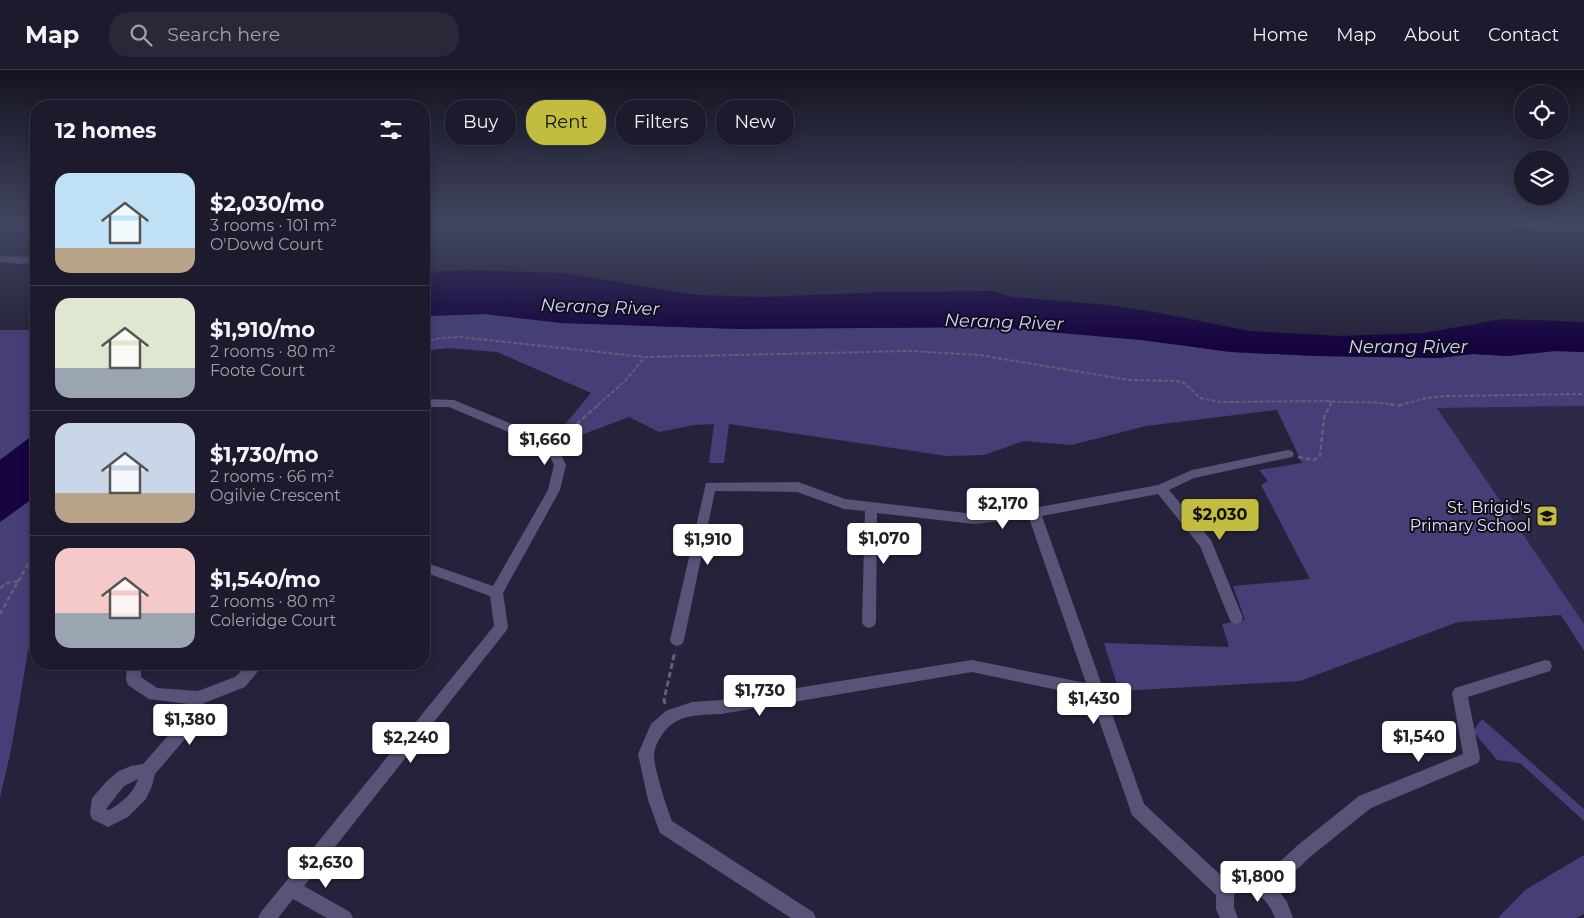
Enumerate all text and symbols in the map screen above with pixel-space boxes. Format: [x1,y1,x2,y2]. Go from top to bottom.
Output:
search box [109,12,459,57]
text: Map [25,20,79,49]
icon: search [127,21,155,49]
text: Search here [167,23,280,46]
text: Home [1252,24,1308,46]
text: Map [1336,24,1376,46]
text: About [1404,24,1460,46]
text: Contact [1488,24,1559,46]
map controls [1514,85,1569,205]
button: locate [1514,85,1569,140]
chip: Buy [445,100,516,145]
chip: Rent [526,100,606,145]
chip: Filters [616,100,706,145]
chip: New [716,100,794,145]
icon: filters [377,116,405,144]
text: 12 homes [55,118,156,143]
button: layers [1514,150,1569,205]
text: $2,030/mo [210,191,324,216]
icon: home [95,193,155,253]
text: 3 rooms · 101 m² [210,216,337,235]
text: O'Dowd Court [210,235,323,254]
water label: Nerang River [540,294,661,320]
water label: Nerang River [944,309,1065,335]
text: $1,910/mo [210,317,315,342]
icon: home [95,318,155,378]
water label: Nerang River [1348,336,1468,358]
text: 2 rooms · 80 m² [210,342,336,361]
text: Foote Court [210,361,305,380]
pin: $1,660 [504,424,586,466]
text: $1,660 [519,430,571,449]
text: $1,730/mo [210,442,319,467]
icon: home [95,443,155,503]
text: 2 rooms · 66 m² [210,467,334,486]
text: Ogilvie Crescent [210,486,341,505]
pin: $2,170 [962,488,1044,530]
text: $2,170 [978,494,1028,513]
pin: $2,030 [1179,498,1261,541]
place label: St. Brigid's Primary School [1410,498,1531,535]
school or university icon: St. Brigid's Primary School [1535,504,1559,528]
text: $2,030 [1193,505,1247,524]
pin: $1,070 [843,522,925,565]
pin: $1,910 [667,524,749,566]
text: $1,070 [858,529,910,548]
text: $1,910 [684,530,732,549]
text: $1,540/mo [210,567,321,592]
icon: home [95,568,155,628]
text: 2 rooms · 80 m² [210,592,336,611]
text: Coleridge Court [210,611,336,630]
pin: $1,730 [719,674,801,717]
text: $1,730 [735,681,785,700]
pin: $1,430 [1053,682,1135,725]
text: $1,430 [1068,689,1120,708]
pin: $1,380 [149,704,231,746]
text: $1,380 [164,710,216,729]
pin: $1,540 [1378,720,1460,763]
pin: $2,240 [370,722,452,764]
text: $1,540 [1393,727,1445,746]
text: $2,240 [383,728,439,747]
pin: $2,630 [285,846,367,889]
text: $2,630 [299,853,353,872]
pin: $1,800 [1217,860,1299,903]
text: $1,800 [1232,867,1284,886]

